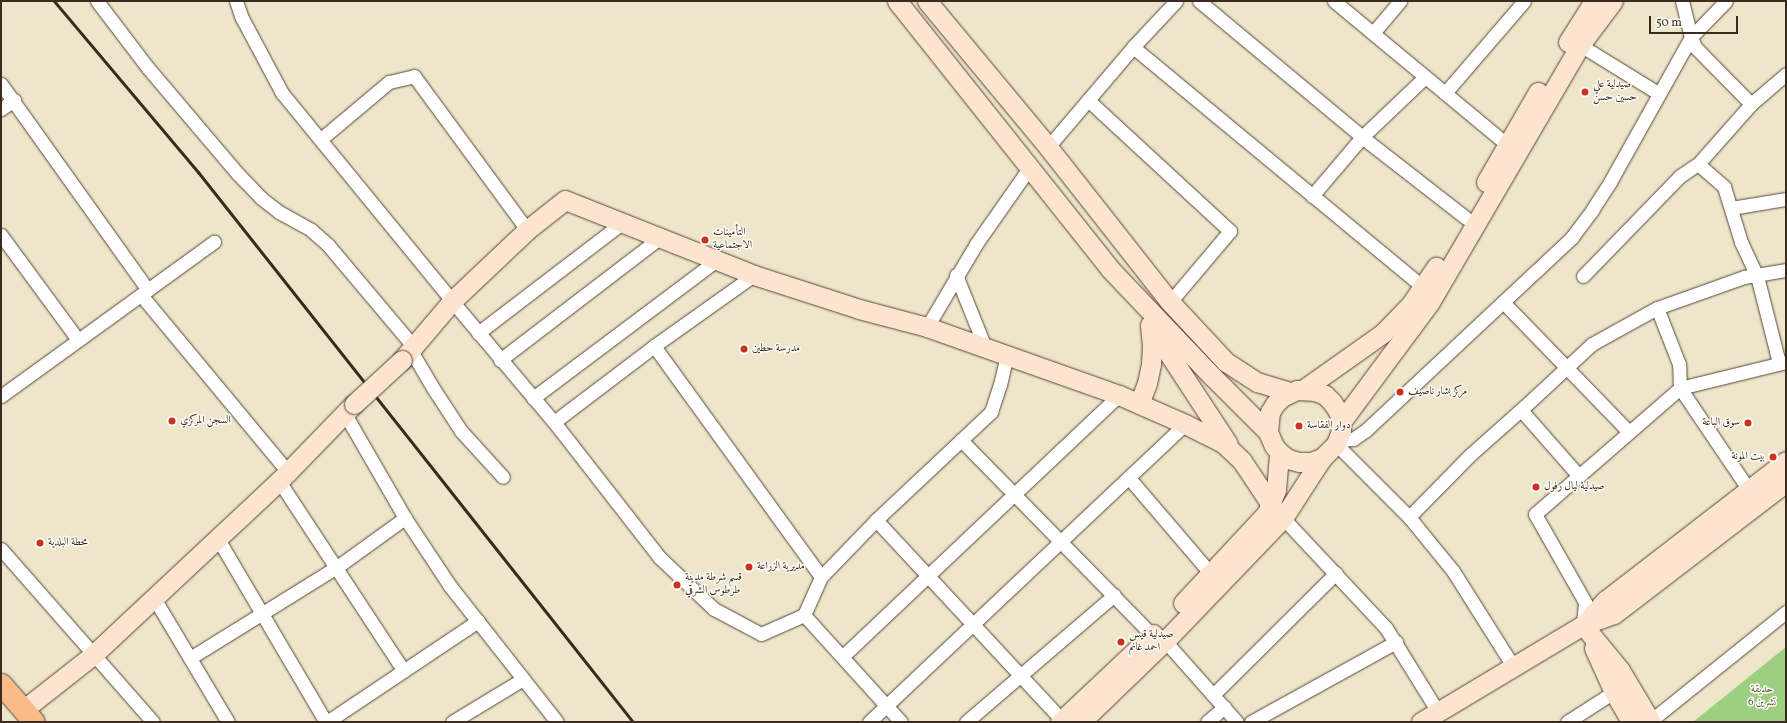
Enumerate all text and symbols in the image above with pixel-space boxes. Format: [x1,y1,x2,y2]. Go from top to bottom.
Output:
scale bar [1651,8,1740,34]
text: 50 m [1656,15,1682,31]
place label: صيدلية علي حسين حسن [1593,79,1637,105]
marker: صيدلية علي حسين حسن [1580,87,1590,97]
place label: التأمينات الاجتماعية [713,227,752,253]
marker: التأمينات الاجتماعية [700,235,710,245]
place label: مدرسة حطين [752,342,800,356]
marker: مدرسة حطين [739,344,749,354]
place label: مركز بشار ناصيف [1408,385,1467,399]
marker: مركز بشار ناصيف [1395,387,1405,397]
place label: السجن المركزي [180,414,231,428]
marker: السجن المركزي [167,416,177,426]
place label: سوق الباعة [1702,416,1740,430]
marker: سوق الباعة [1743,418,1753,428]
place label: دوار الفقاسة [1307,419,1351,433]
marker: دوار الفقاسة [1294,421,1304,431]
place label: بيت المونة [1731,450,1765,464]
marker: بيت المونة [1768,452,1778,462]
place label: صيدلية ليال رفول [1544,480,1605,494]
marker: صيدلية ليال رفول [1531,482,1541,492]
place label: محطة البلدية [48,536,88,550]
marker: محطة البلدية [35,538,45,548]
place label: مديرية الزراعة [757,560,805,574]
marker: مديرية الزراعة [744,562,754,572]
place label: قسم شرطة مدينة طرطوس الشرقي [685,572,742,598]
marker: قسم شرطة مدينة طرطوس الشرقي [672,580,682,590]
place label: صيدلية قيس احمد غانم [1129,629,1173,655]
marker: صيدلية قيس احمد غانم [1116,637,1126,647]
park label: حديقة 6 تشرين [1748,684,1776,710]

